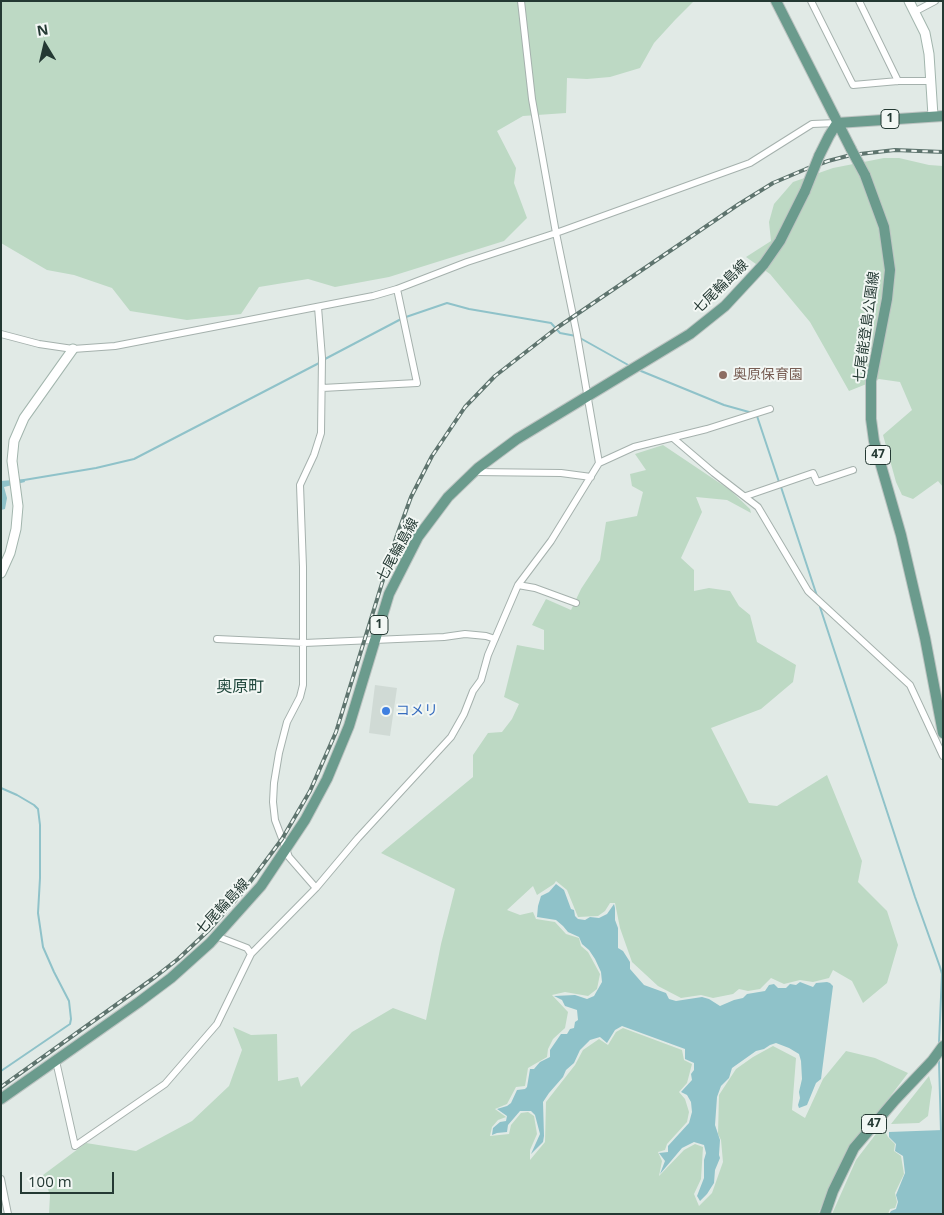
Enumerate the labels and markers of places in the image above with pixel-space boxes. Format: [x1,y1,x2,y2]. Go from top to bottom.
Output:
place label: 奥原保育園 [733,367,803,383]
marker: 奥原保育園 [717,369,729,381]
place label: コメリ [396,703,438,719]
marker: コメリ [380,705,392,717]

